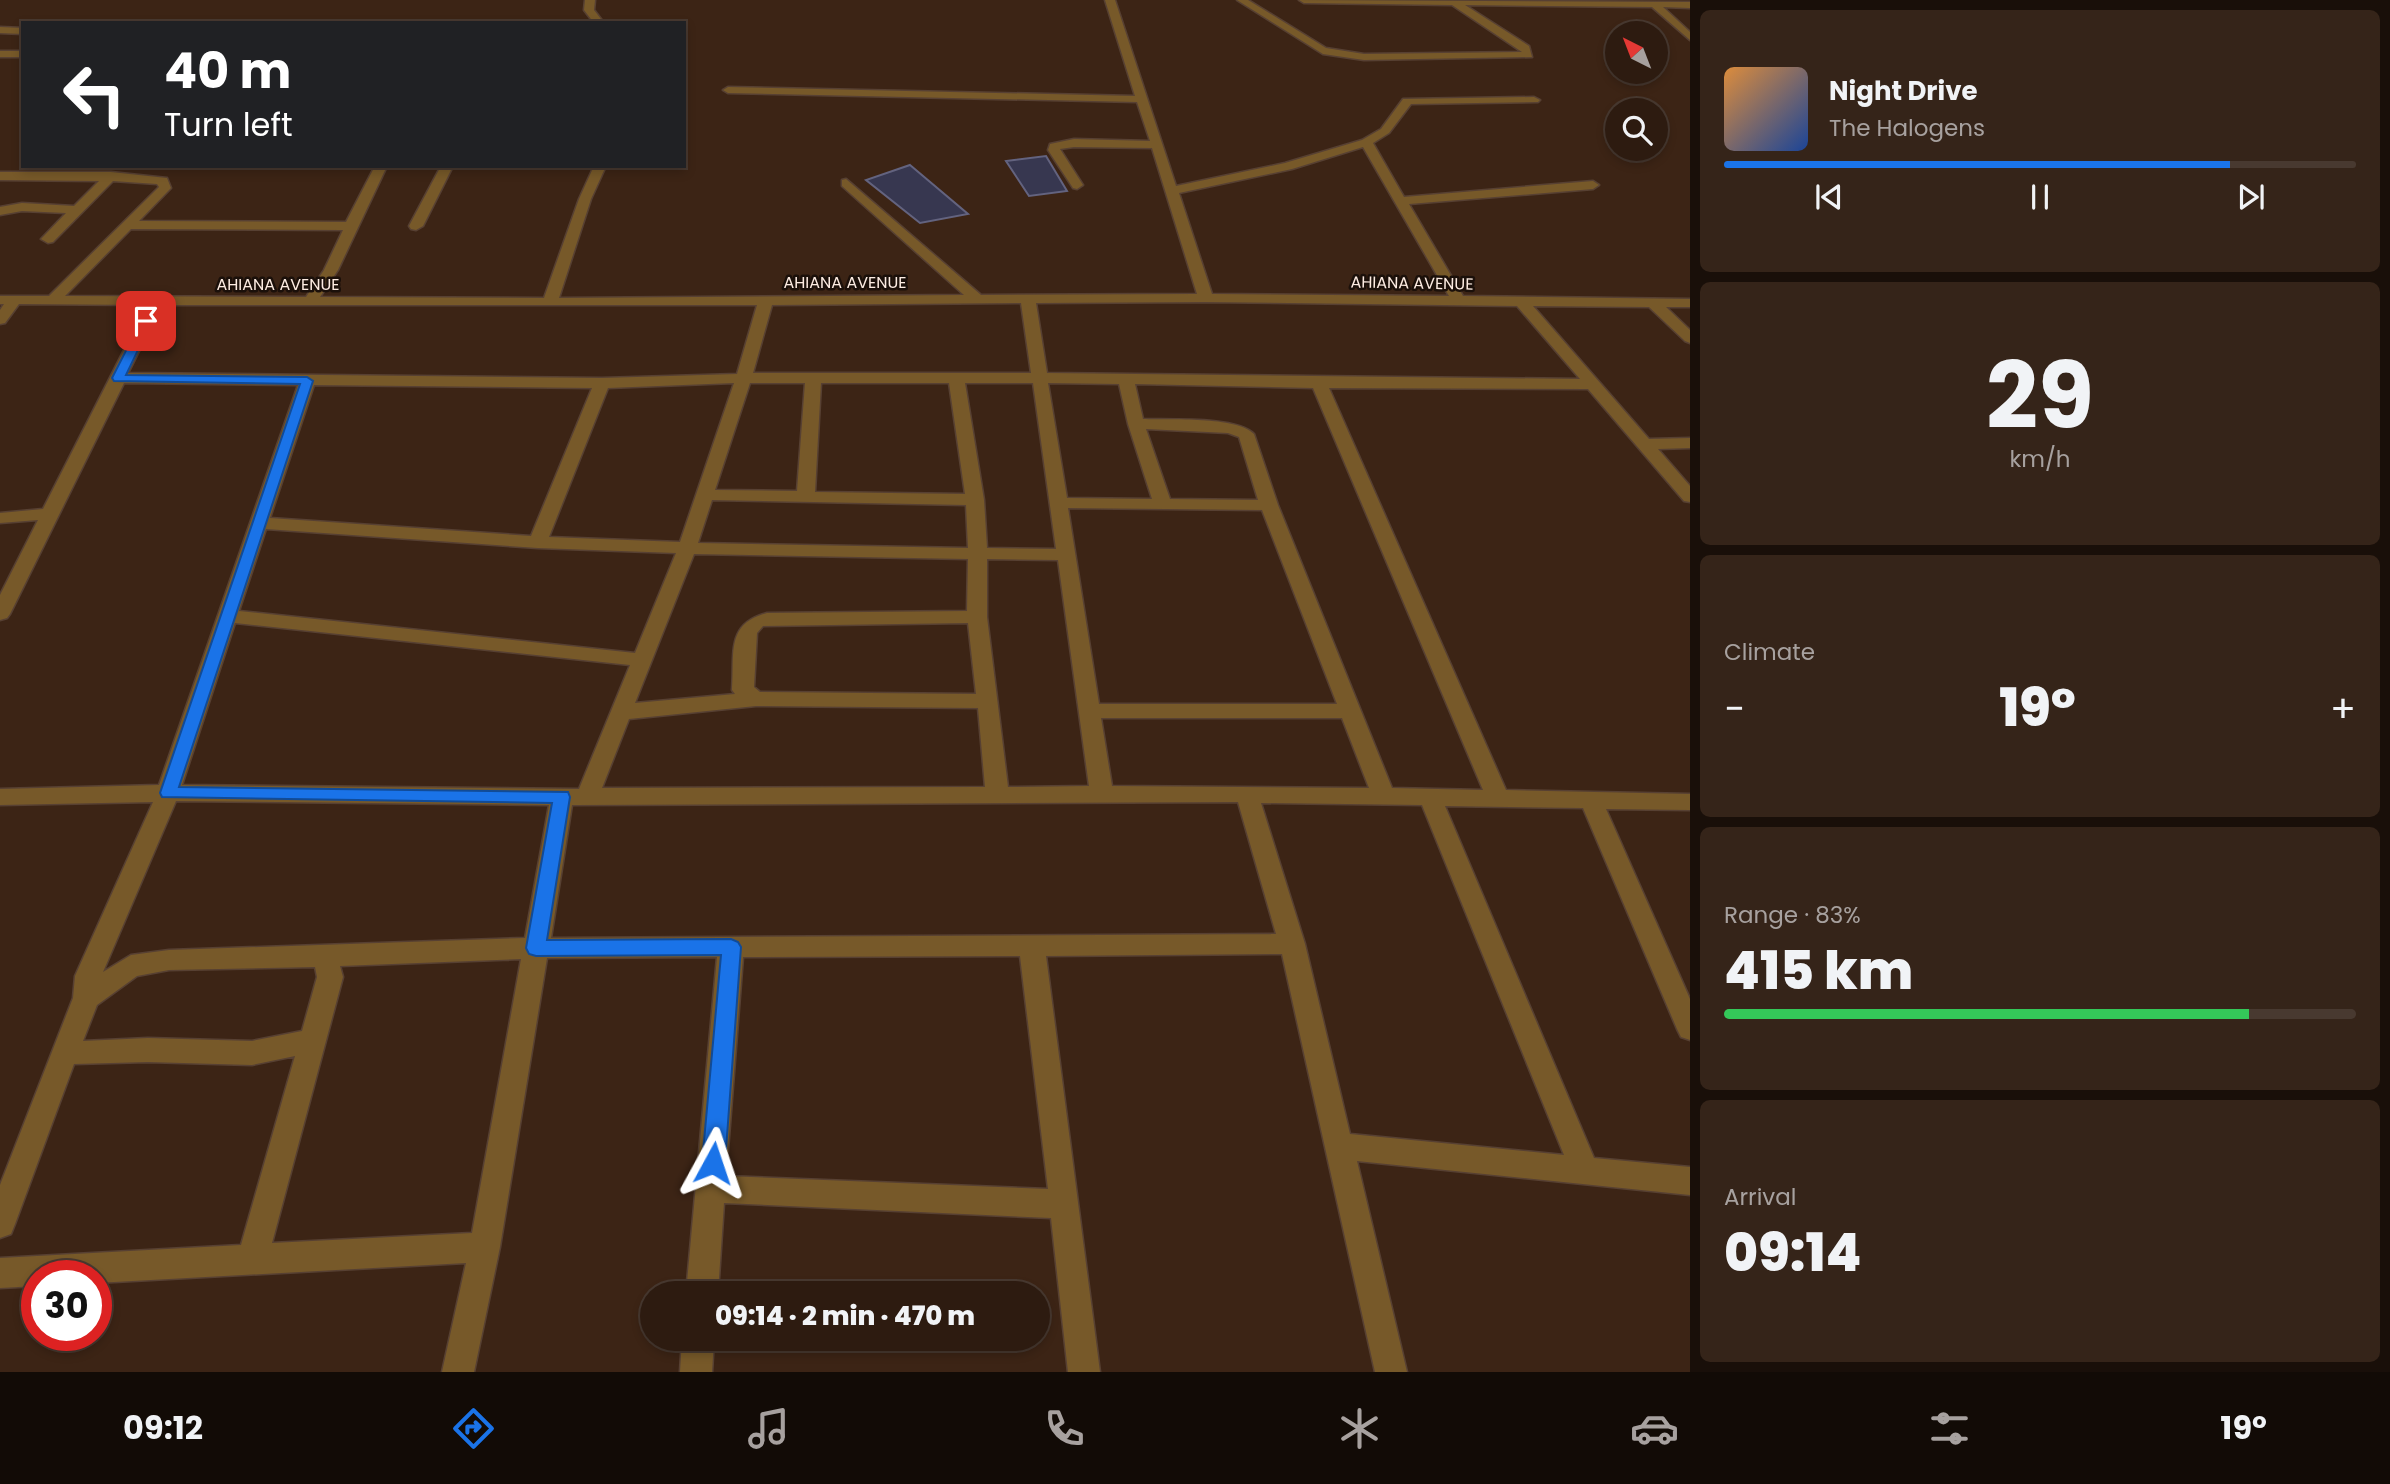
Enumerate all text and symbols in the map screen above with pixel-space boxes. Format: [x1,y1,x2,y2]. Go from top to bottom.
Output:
north arrow [1605,21,1668,84]
map controls [1605,21,1668,161]
text: 40 m [164,37,291,105]
icon: left [49,49,140,140]
text: Night Drive [1829,73,1977,109]
button: search [1605,98,1668,161]
text: Turn left [164,102,293,147]
text: The Halogens [1829,112,1985,144]
icon: previous [1810,178,1848,216]
icon: pause [2021,178,2059,216]
icon: next [2232,178,2270,216]
street label: AHIANA AVENUE [1350,270,1474,296]
street label: AHIANA AVENUE [784,271,906,294]
street label: AHIANA AVENUE [217,273,339,296]
pin [116,291,176,351]
icon: arrive [127,302,165,340]
text: 29 [1986,332,2094,460]
text: km/h [2009,443,2071,475]
text: Climate [1724,636,1815,668]
text: 19° [1999,671,2076,744]
text: − [1724,682,1745,735]
text: + [2330,682,2356,735]
text: Range · 83% [1724,899,1861,931]
text: 415 km [1724,934,1913,1007]
position arrow [676,1126,750,1200]
text: Arrival [1724,1181,1796,1213]
text: 09:14 [1724,1216,1861,1289]
speed limit sign: 30 [21,1260,112,1351]
text: 09:14 · 2 min · 470 m [715,1298,975,1334]
icon: directions [449,1404,498,1453]
icon: music [744,1404,793,1453]
icon: phone [1040,1404,1089,1453]
icon: climate [1335,1404,1384,1453]
icon: car [1630,1404,1679,1453]
icon: filters [1925,1404,1974,1453]
text: 09:12 [123,1405,203,1450]
text: 19° [2220,1405,2267,1450]

